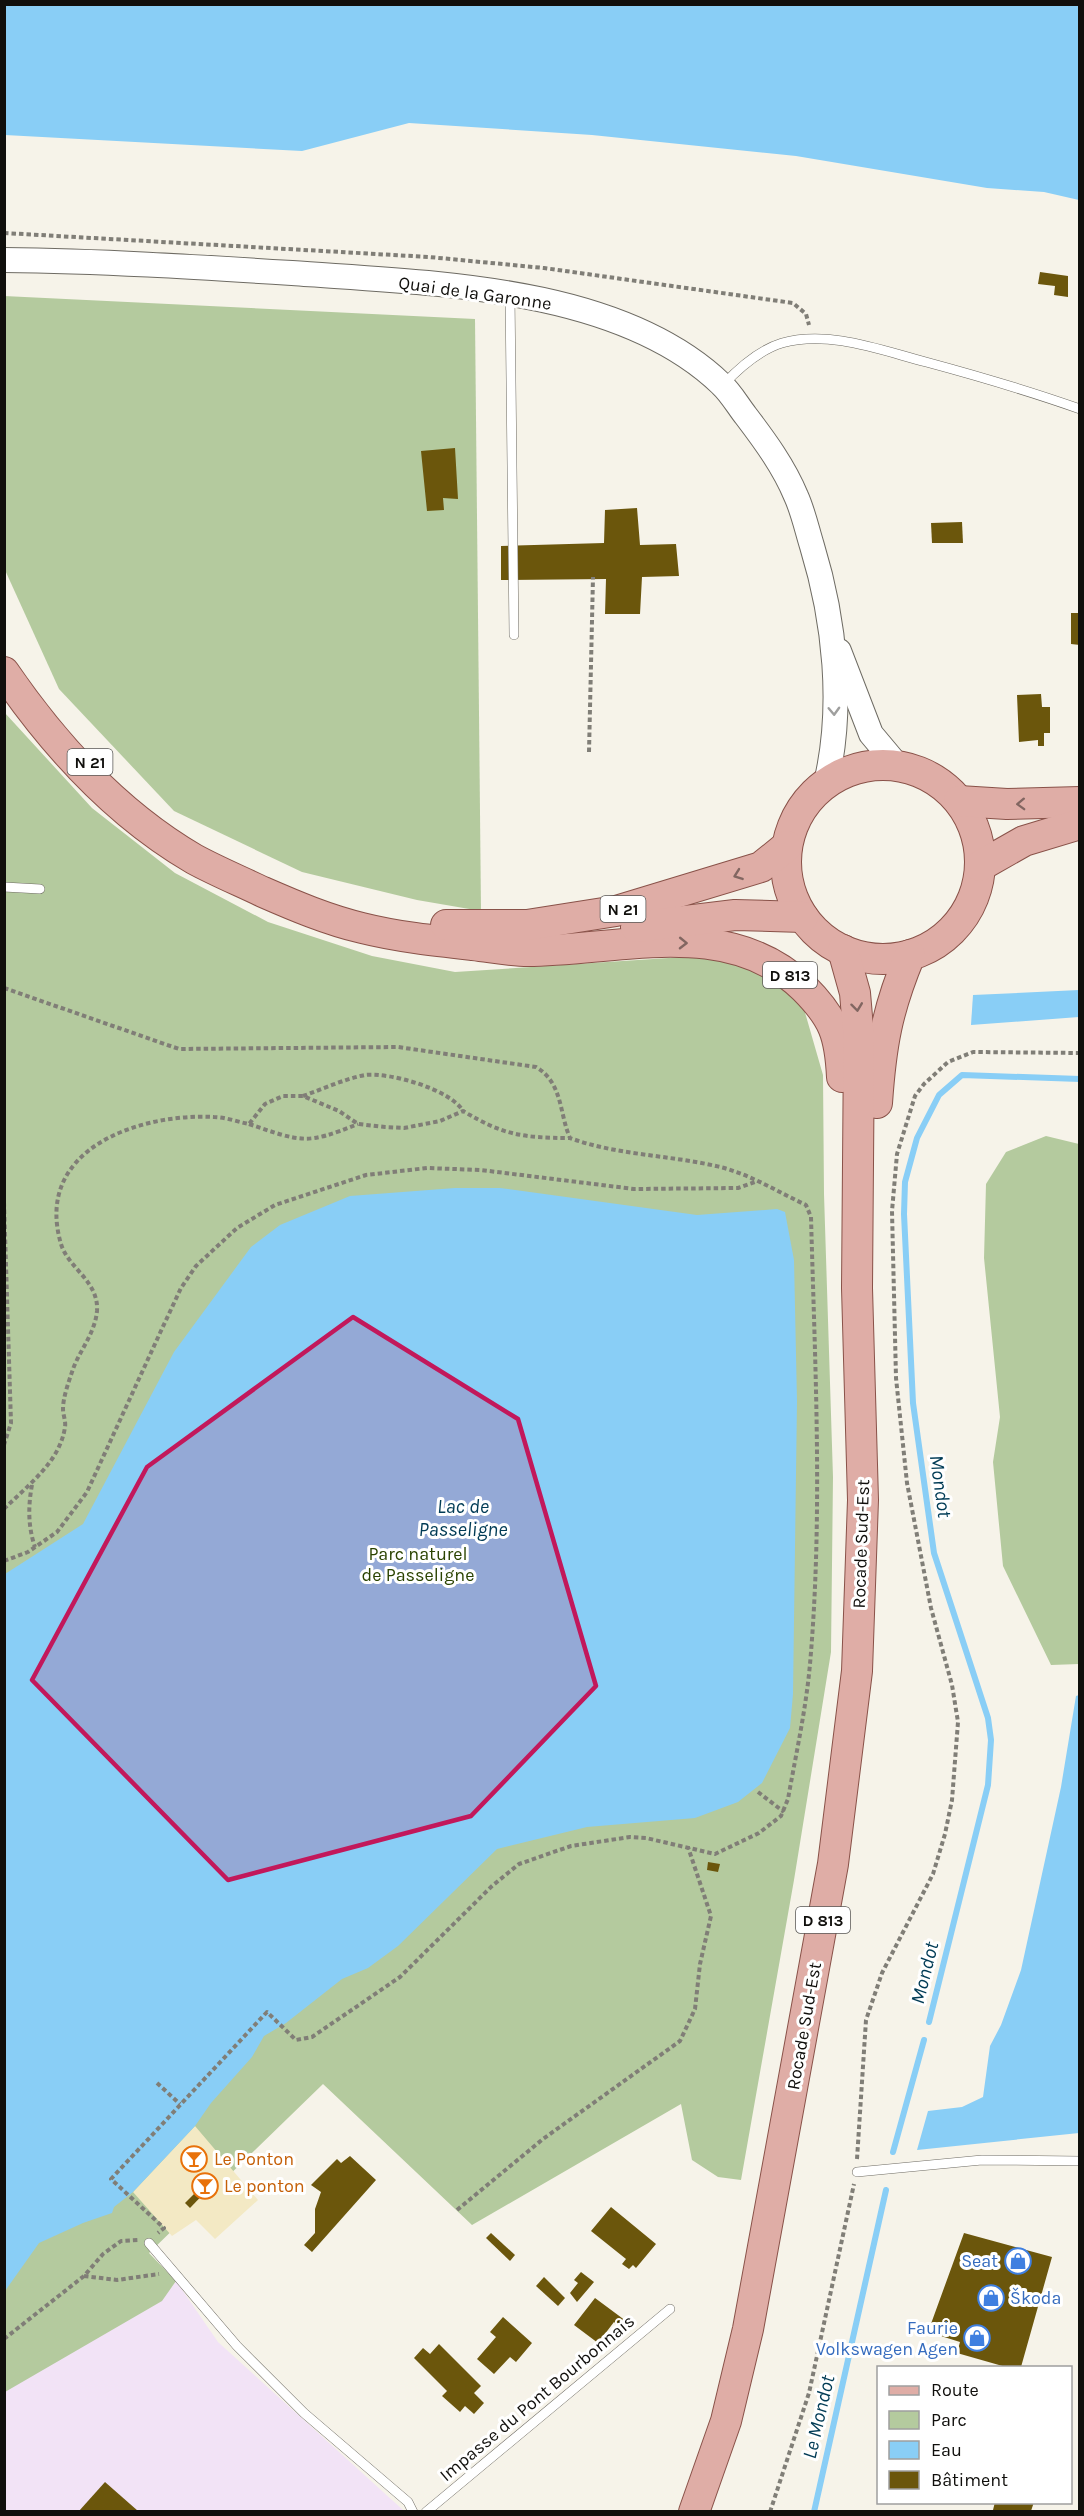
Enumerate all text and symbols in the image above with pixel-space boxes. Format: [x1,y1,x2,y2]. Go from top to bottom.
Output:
street label: Quai de la Garonne [397,271,553,315]
one-way arrow [828,707,841,716]
road number: N 21 [68,749,112,775]
one-way arrow [1017,797,1026,810]
one-way arrow [733,868,744,881]
road number: N 21 [600,896,646,922]
one-way arrow [678,937,687,949]
road number: D 813 [763,962,817,988]
one-way arrow [850,1003,862,1012]
water label: Mondot [925,1453,956,1519]
street label: Rocade Sud-Est [848,1479,874,1609]
water label: Lac de Passeligne [419,1495,507,1541]
park label: Parc naturel de Passeligne [362,1543,474,1586]
road number: D 813 [796,1907,850,1933]
water label: Mondot [906,1939,943,2007]
street label: Rocade Sud-Est [782,1960,826,2092]
bar icon: Le Ponton [179,2144,209,2174]
place label: Le Ponton [214,2148,294,2170]
bar icon: Le ponton [190,2171,220,2201]
place label: Le ponton [224,2175,305,2197]
shop icon: Seat [1003,2246,1033,2276]
place label: Seat [961,2250,998,2272]
shop icon: Škoda [976,2283,1006,2313]
place label: Škoda [1010,2287,1061,2309]
street label: Impasse du Pont Bourbonnais [435,2310,639,2486]
place label: Faurie Volkswagen Agen [816,2317,958,2360]
shop icon: Faurie Volkswagen Agen [962,2323,992,2353]
legend [877,2366,1072,2504]
water label: Le Mondot [798,2373,839,2461]
text: Route [931,2379,979,2401]
text: Parc [931,2409,967,2431]
text: Eau [931,2439,962,2461]
text: Bâtiment [931,2469,1008,2491]

